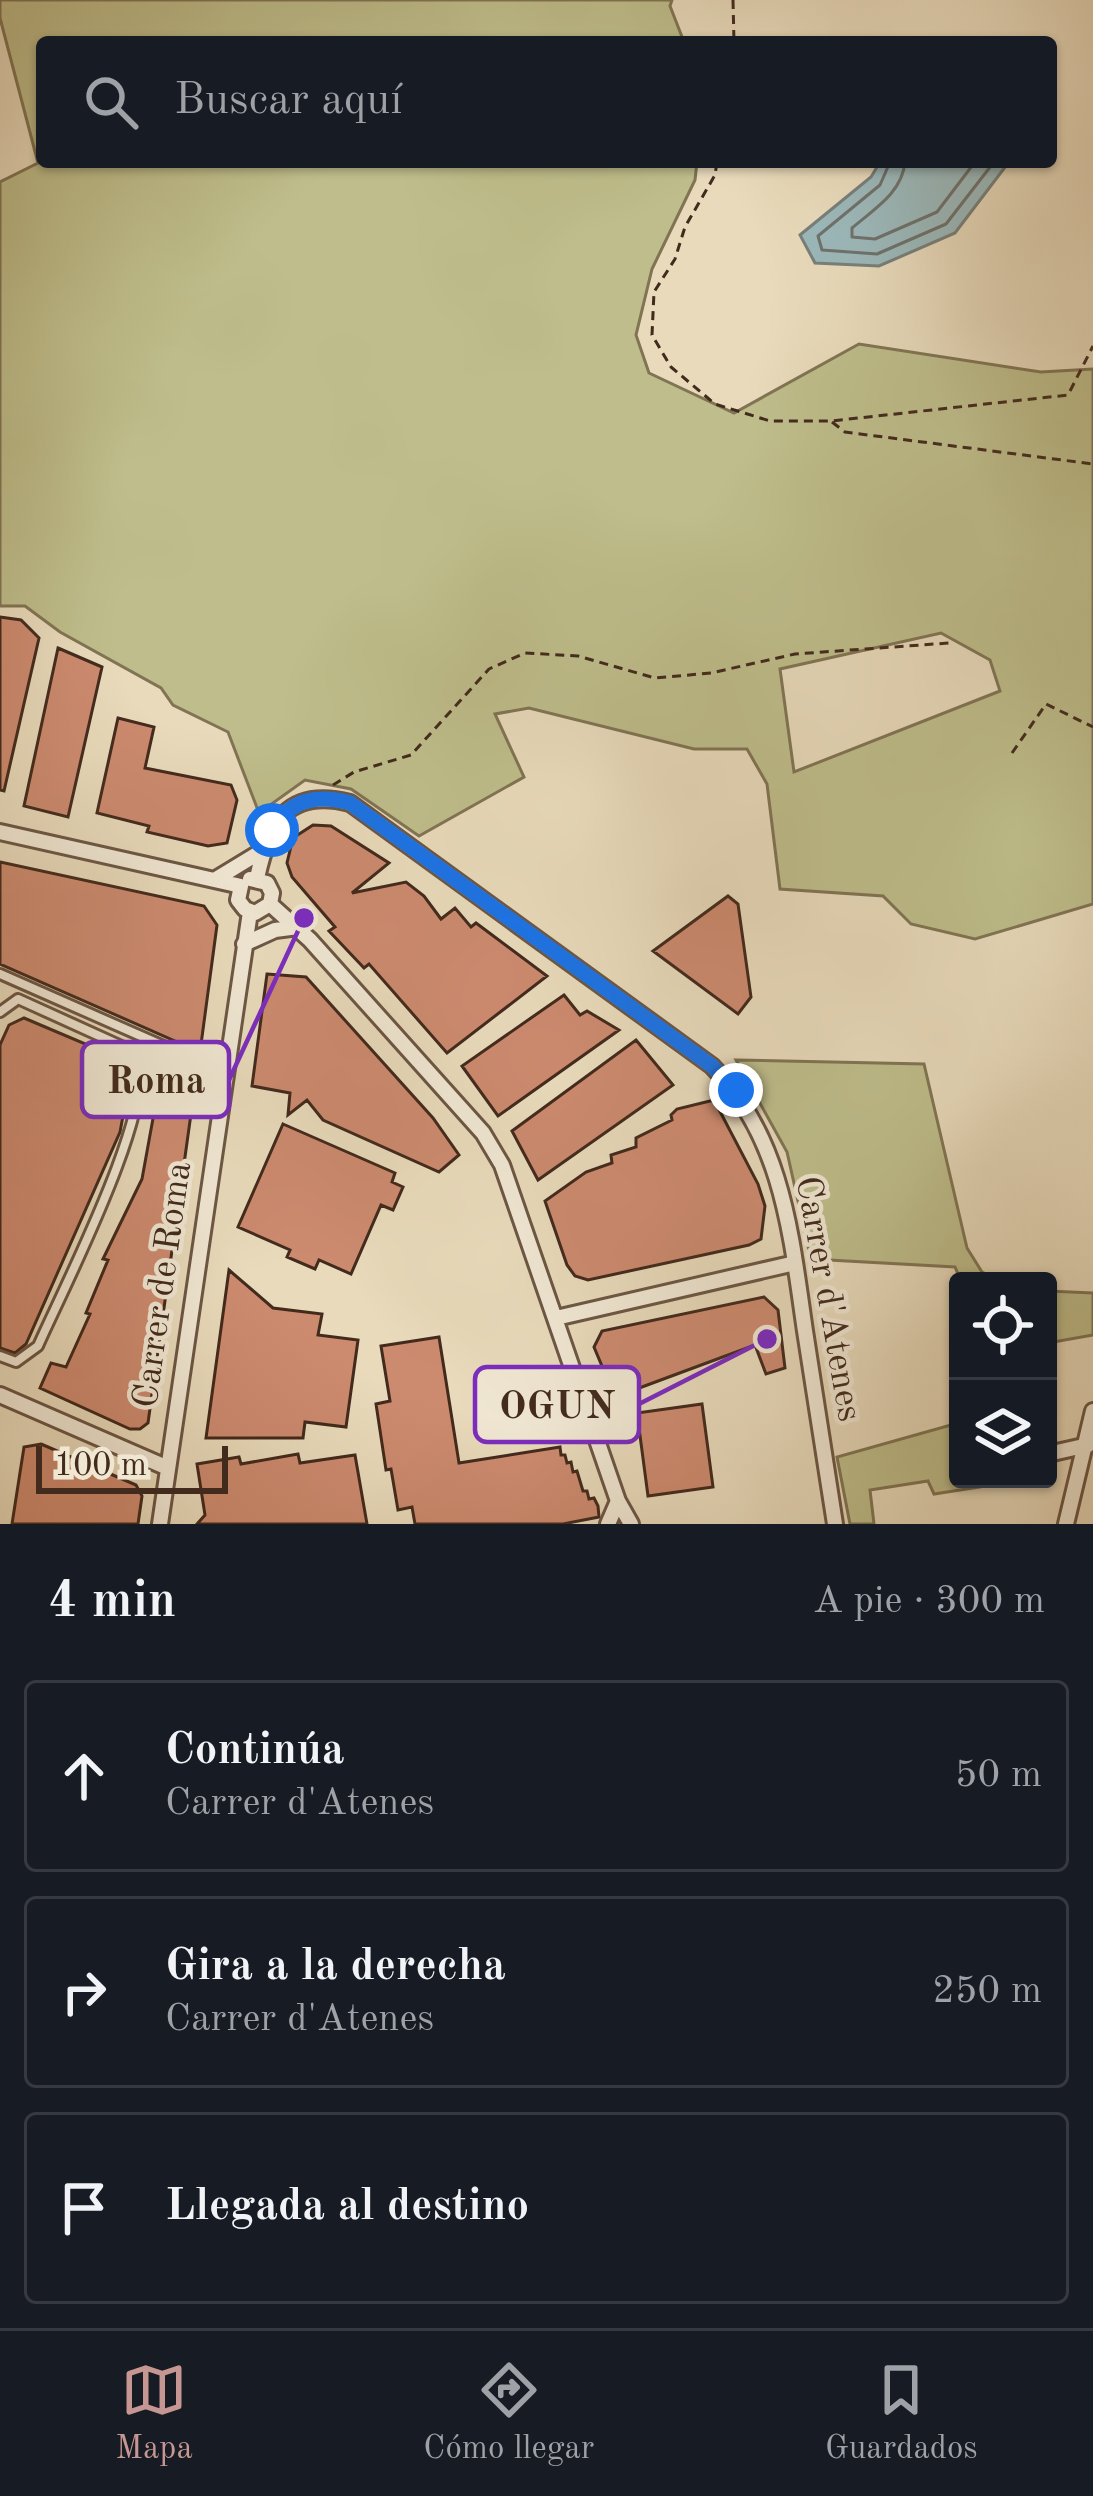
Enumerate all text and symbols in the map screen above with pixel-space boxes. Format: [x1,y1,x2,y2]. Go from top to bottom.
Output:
search box [36,36,1057,168]
icon: search [78,69,144,135]
text: Buscar aquí [174,79,403,124]
route start [245,803,299,857]
callout: Roma [82,1042,229,1117]
text: Roma [106,1063,206,1102]
route end [709,1063,763,1117]
street label: Carrer de Roma [129,1159,199,1410]
street label: Carrer d'Atenes [788,1173,866,1425]
map controls [949,1272,1057,1488]
button: locate [949,1272,1057,1380]
callout: OGUN [475,1367,639,1442]
button: layers [949,1380,1057,1488]
text: OGUN [499,1388,616,1427]
scale bar [36,1440,228,1493]
text: 100 m [54,1450,147,1483]
text: 4 min [48,1577,176,1628]
text: A pie · 300 m [813,1582,1045,1621]
text: Continúa [165,1729,345,1774]
icon: ahead [51,1743,117,1809]
text: 50 m [955,1756,1042,1795]
text: Carrer d'Atenes [165,1784,434,1823]
text: Gira a la derecha [165,1945,506,1990]
icon: right [51,1959,117,2025]
text: 250 m [932,1972,1042,2011]
text: Carrer d'Atenes [165,2000,434,2039]
icon: arrive [51,2175,117,2241]
text: Llegada al destino [165,2185,529,2230]
tab: Mapa [115,2357,193,2470]
tab: Cómo llegar [423,2357,594,2470]
tab: Guardados [825,2357,978,2470]

